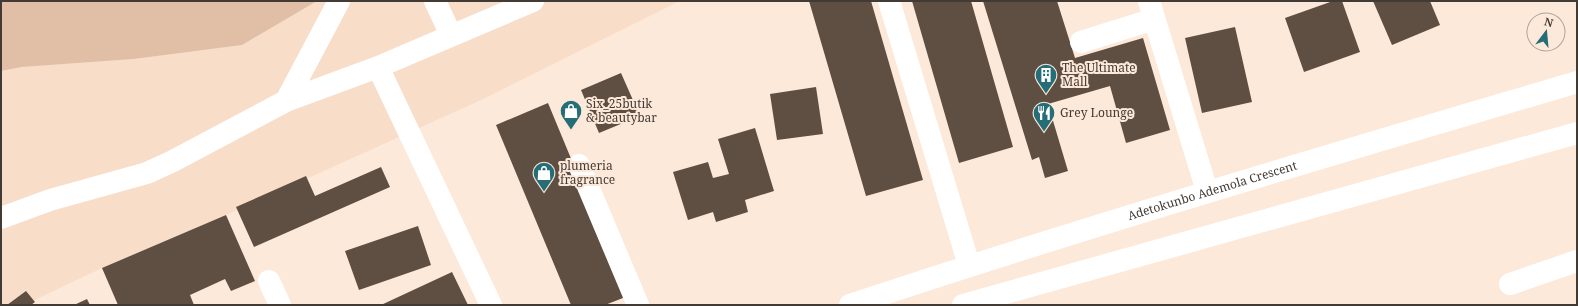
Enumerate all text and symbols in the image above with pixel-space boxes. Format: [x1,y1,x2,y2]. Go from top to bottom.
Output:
north arrow [1526,12,1566,52]
text: N [1543,14,1555,30]
place label: The Ultimate Mall [1062,59,1136,90]
building icon: The Ultimate Mall [1033,62,1059,95]
place label: Six_25butik & beautybar [586,95,657,126]
shop icon: Six_25butik & beautybar [558,98,584,131]
restaurant icon: Grey Lounge [1031,100,1057,133]
place label: Grey Lounge [1060,104,1133,121]
place label: plumeria fragrance [560,157,615,188]
street label: Adetokunbo Ademola Crescent [1125,157,1299,224]
shop icon: plumeria fragrance [531,160,557,193]

